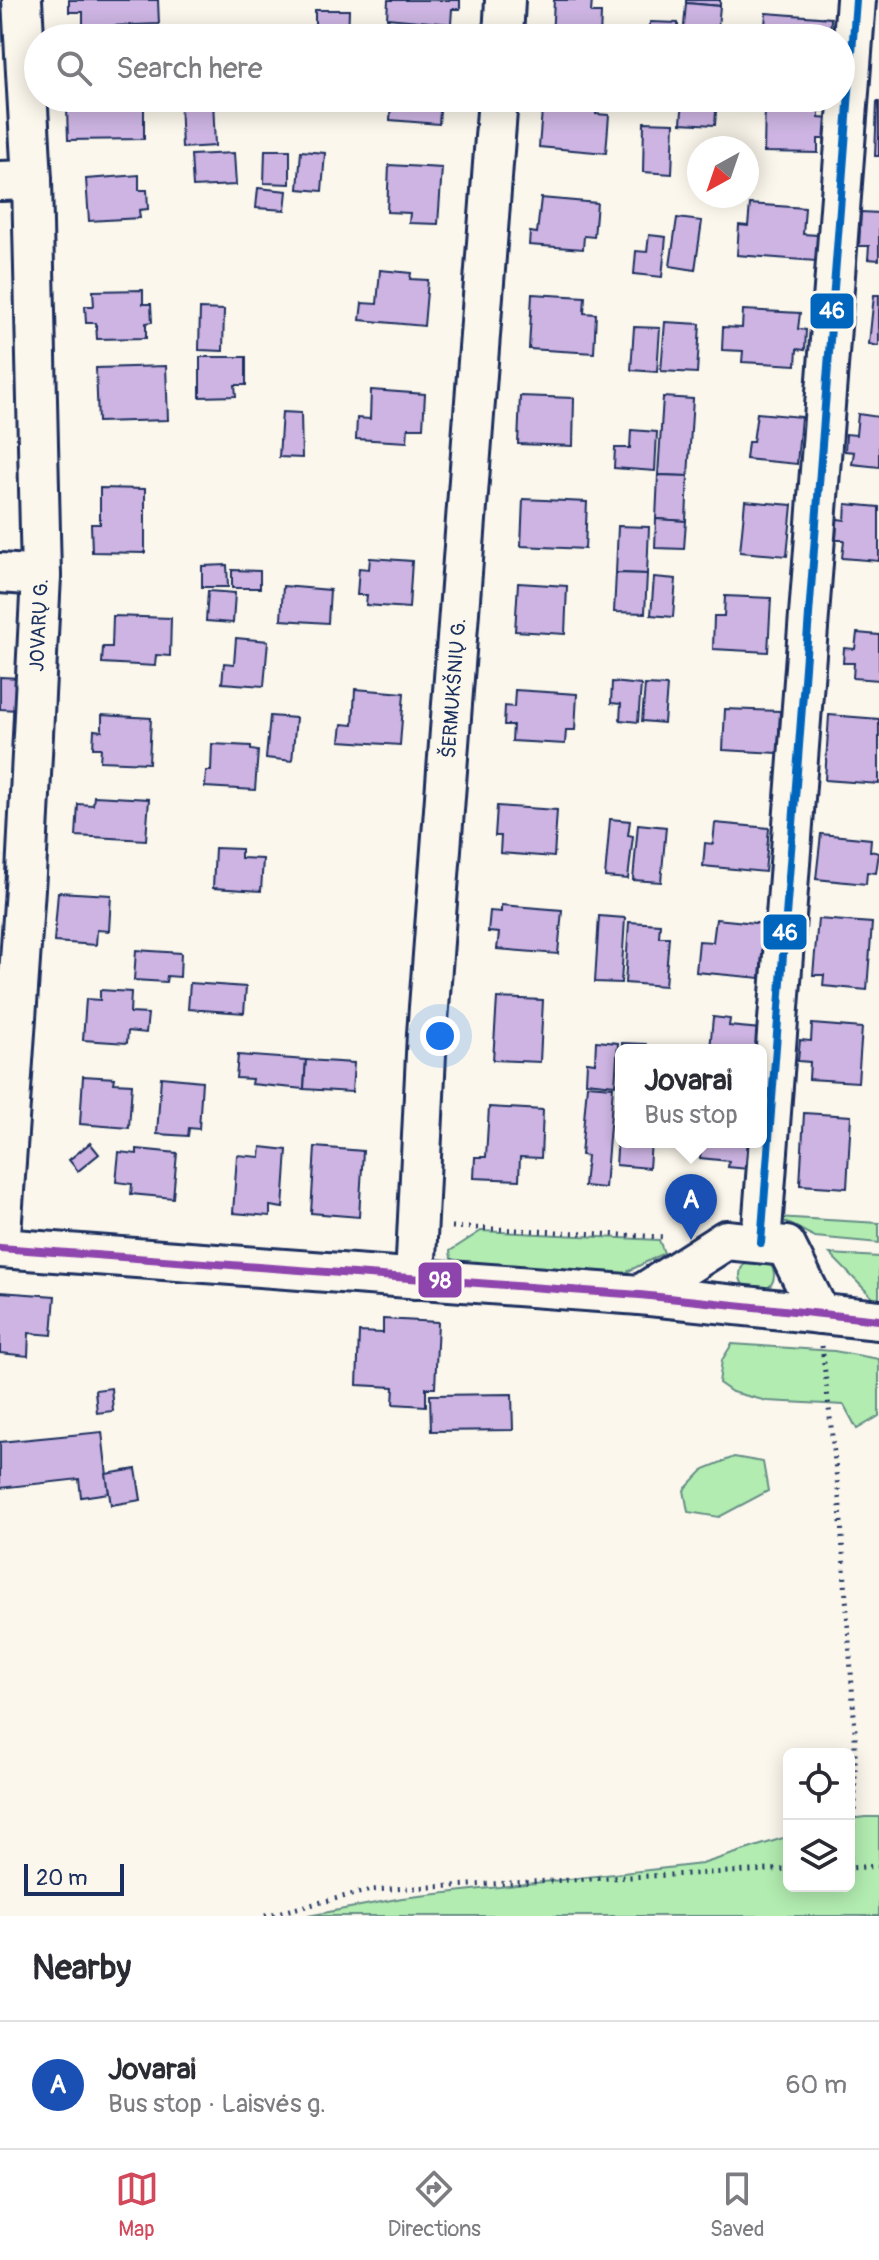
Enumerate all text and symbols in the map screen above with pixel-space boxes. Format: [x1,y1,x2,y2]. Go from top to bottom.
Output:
search box [24,24,855,112]
icon: search [52,46,96,90]
text: Search here [116,50,263,87]
north arrow [687,136,759,208]
line badge: 46 [809,292,855,330]
text: 46 [819,297,845,325]
street label: JOVARŲ G. [24,578,54,672]
street label: ŠERMUKŠNIŲ G. [435,617,471,759]
line badge: 46 [762,913,808,951]
text: 46 [772,919,798,947]
your location [420,1016,460,1056]
popup [615,1044,767,1148]
text: Jovarai [644,1062,732,1099]
text: Bus stop [644,1099,738,1131]
pin: A [665,1174,717,1240]
line badge: 98 [417,1261,463,1299]
text: 98 [429,1267,451,1295]
map controls [783,1748,855,1892]
button: locate [783,1748,855,1820]
button: layers [783,1820,855,1892]
scale bar [24,1860,124,1896]
text: 20 m [36,1864,88,1892]
text: Nearby [32,1947,131,1990]
text: Jovarai [108,2051,196,2088]
text: A [50,2069,66,2101]
text: 60 m [785,2069,847,2101]
text: Bus stop · Laisvės g. [108,2088,326,2120]
tab: Map [115,2167,159,2243]
tab: Directions [388,2167,481,2243]
tab: Saved [710,2167,764,2243]

